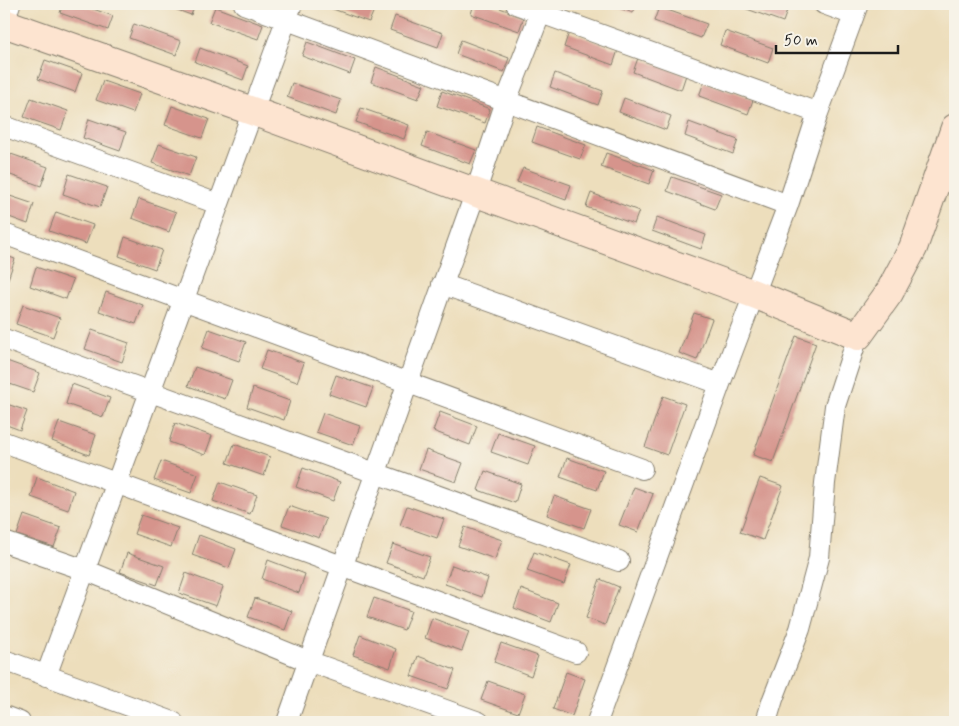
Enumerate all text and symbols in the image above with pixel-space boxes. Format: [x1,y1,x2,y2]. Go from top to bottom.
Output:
scale bar [776,22,899,54]
text: 50 m [784,31,818,51]

